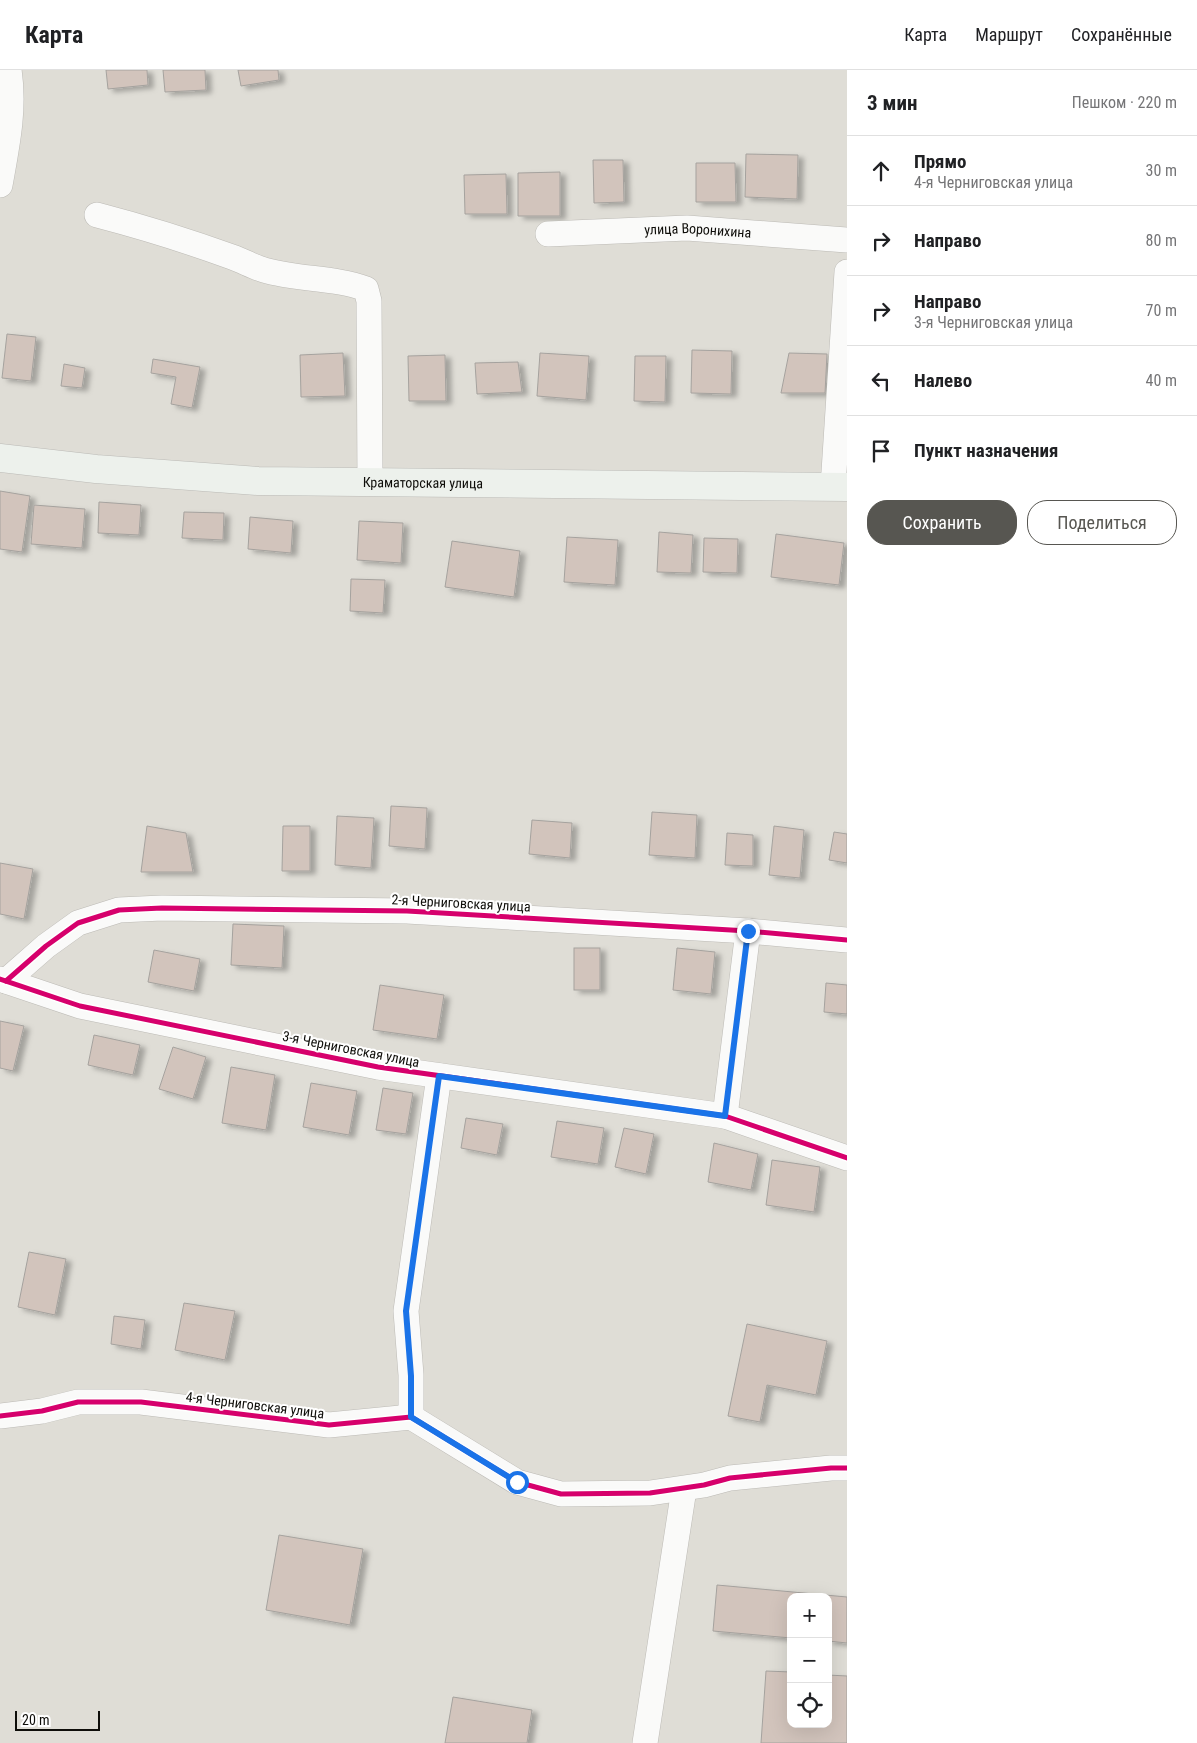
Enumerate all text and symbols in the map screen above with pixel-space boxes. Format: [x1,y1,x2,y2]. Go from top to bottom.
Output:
text: Карта [25,21,83,49]
text: Карта [904,24,947,45]
text: Маршрут [975,24,1043,45]
text: Сохранённые [1071,24,1172,45]
text: 3 мин [867,91,917,115]
text: Пешком · 220 m [1072,93,1177,112]
text: Прямо [914,150,967,173]
icon: ahead [867,157,895,185]
text: 30 m [1145,161,1177,180]
text: 4-я Черниговская улица [914,173,1073,192]
street label: улица Воронихина [644,220,752,241]
icon: right [867,227,895,255]
text: Направо [914,229,981,252]
text: 80 m [1145,231,1177,250]
text: Направо [914,290,981,313]
icon: right [867,297,895,325]
text: 70 m [1145,301,1177,320]
text: 3-я Черниговская улица [914,313,1073,332]
icon: left [867,367,895,395]
text: Налево [914,369,972,392]
text: 40 m [1145,371,1177,390]
icon: arrive [867,437,895,465]
text: Пункт назначения [914,439,1058,462]
street label: Краматорская улица [363,474,483,491]
button: Сохранить [867,500,1017,545]
button: Поделиться [1027,500,1177,545]
street label: 2-я Черниговская улица [391,891,531,915]
route end [737,920,760,943]
street label: 3-я Черниговская улица [281,1028,421,1070]
street label: 4-я Черниговская улица [185,1389,325,1421]
route start [506,1471,529,1494]
map controls [787,1593,832,1728]
button: + [787,1593,832,1638]
button: − [787,1638,832,1683]
button: locate [787,1683,832,1728]
scale bar [15,1708,100,1731]
text: 20 m [22,1712,50,1728]

